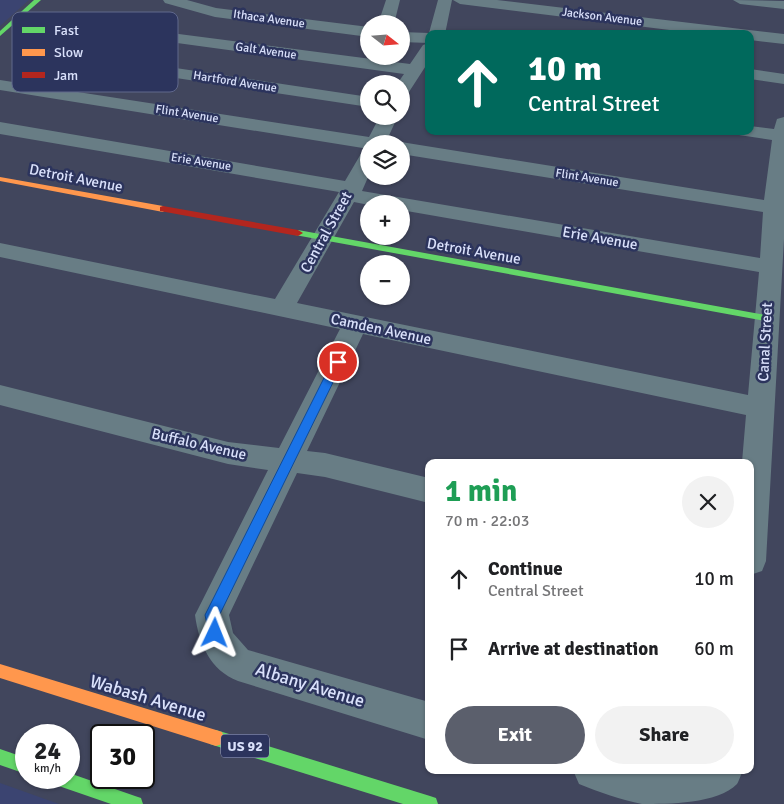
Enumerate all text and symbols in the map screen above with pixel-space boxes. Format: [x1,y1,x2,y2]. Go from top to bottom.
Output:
street label: Jackson Avenue [561,5,643,29]
street label: Ithaca Avenue [232,7,306,31]
legend [12,12,178,92]
north arrow [360,15,410,65]
map controls [360,15,410,305]
text: Fast [54,22,79,39]
street label: Galt Avenue [234,39,298,63]
text: Slow [54,44,83,61]
text: 10 m [528,47,602,90]
icon: ahead [445,50,510,115]
text: Jam [54,67,78,84]
street label: Hartford Avenue [192,68,278,96]
button: search [360,75,410,125]
text: Central Street [528,90,660,117]
street label: Flint Avenue [154,102,220,126]
button: layers [360,135,410,185]
street label: Erie Avenue [170,150,232,174]
street label: Detroit Avenue [28,160,124,196]
street label: Flint Avenue [554,166,620,190]
street label: Central Street [296,188,356,276]
button: + [360,195,410,245]
street label: Erie Avenue [561,223,639,253]
street label: Detroit Avenue [426,234,522,268]
button: − [360,255,410,305]
street label: Canal Street [754,302,776,382]
street label: Camden Avenue [329,310,433,348]
pin [317,341,359,383]
icon: arrive [324,348,352,376]
street label: Buffalo Avenue [150,424,248,464]
text: 1 min [445,473,517,510]
button: close [682,476,734,528]
text: 70 m · 22:03 [445,511,529,531]
text: Continue [488,557,563,581]
icon: ahead [445,565,473,593]
text: 10 m [694,567,734,591]
text: Central Street [488,581,584,601]
position arrow [188,606,240,658]
icon: arrive [445,635,473,663]
text: Arrive at destination [488,637,659,661]
text: 60 m [694,637,734,661]
street label: Albany Avenue [253,658,367,712]
street label: Wabash Avenue [87,670,209,726]
button: Exit [445,706,585,764]
button: Share [595,706,734,764]
speed limit sign: 30 [90,724,155,789]
road number: US 92 [221,734,269,758]
text: 24 [34,735,61,766]
text: km/h [34,761,61,776]

